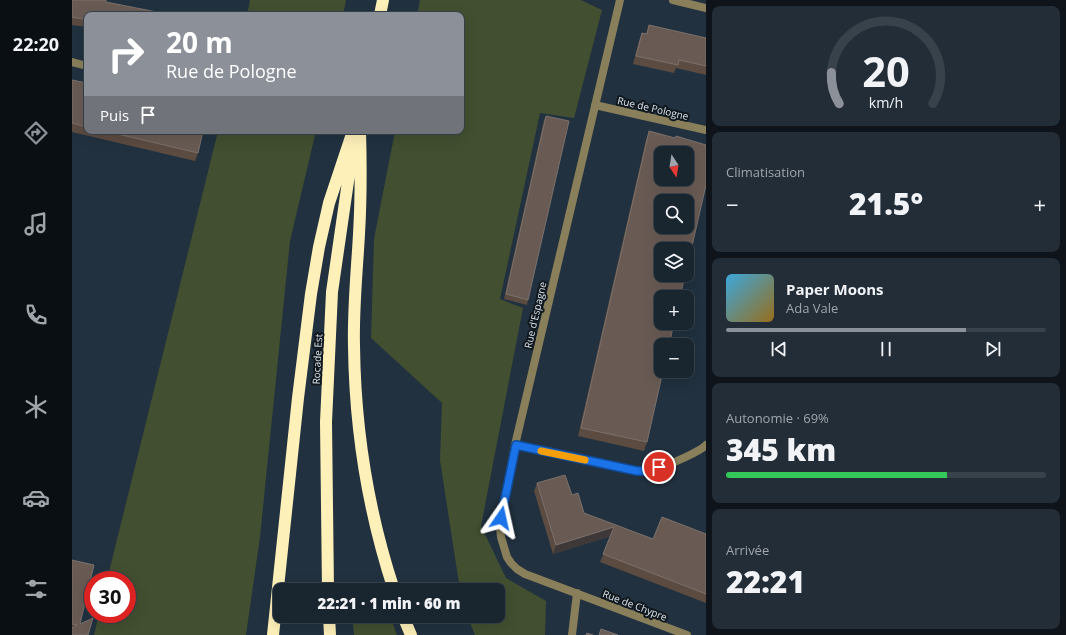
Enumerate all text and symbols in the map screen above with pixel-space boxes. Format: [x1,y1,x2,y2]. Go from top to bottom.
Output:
text: 20 m [166,23,233,61]
icon: right [100,28,152,80]
text: 22:20 [13,32,59,56]
text: 20 [862,43,910,99]
text: Rue de Pologne [166,59,297,83]
text: km/h [869,92,903,111]
street label: Rue de Pologne [616,93,690,123]
icon: arrive [137,104,159,126]
text: Puis [100,105,129,125]
icon: directions [22,119,50,147]
north arrow [654,146,694,186]
map controls [654,146,694,378]
text: Climatisation [726,163,805,181]
text: 21.5° [849,183,923,224]
text: − [726,189,739,219]
text: + [1033,189,1046,219]
button: search [654,194,694,234]
icon: music [22,210,50,238]
button: layers [654,242,694,282]
text: Paper Moons [786,279,884,299]
street label: Rue d'Espagne [521,280,550,350]
button: + [654,290,694,330]
text: Ada Vale [786,299,838,317]
icon: phone [22,301,50,329]
street label: Rocade Est [309,333,325,385]
button: − [654,338,694,378]
icon: previous [768,338,790,360]
icon: pause [875,338,897,360]
icon: next [982,338,1004,360]
icon: climate [22,393,50,421]
text: Autonomie · 69% [726,409,829,427]
text: 345 km [726,429,836,470]
pin [642,450,676,484]
icon: arrive [648,456,670,478]
icon: car [22,484,50,512]
position arrow [480,497,522,539]
text: Arrivée [726,541,769,559]
text: 22:21 [726,561,805,602]
speed limit sign: 30 [84,571,136,623]
icon: filters [22,575,50,603]
street label: Rue de Chypre [601,586,670,624]
text: 22:21 · 1 min · 60 m [318,593,460,613]

